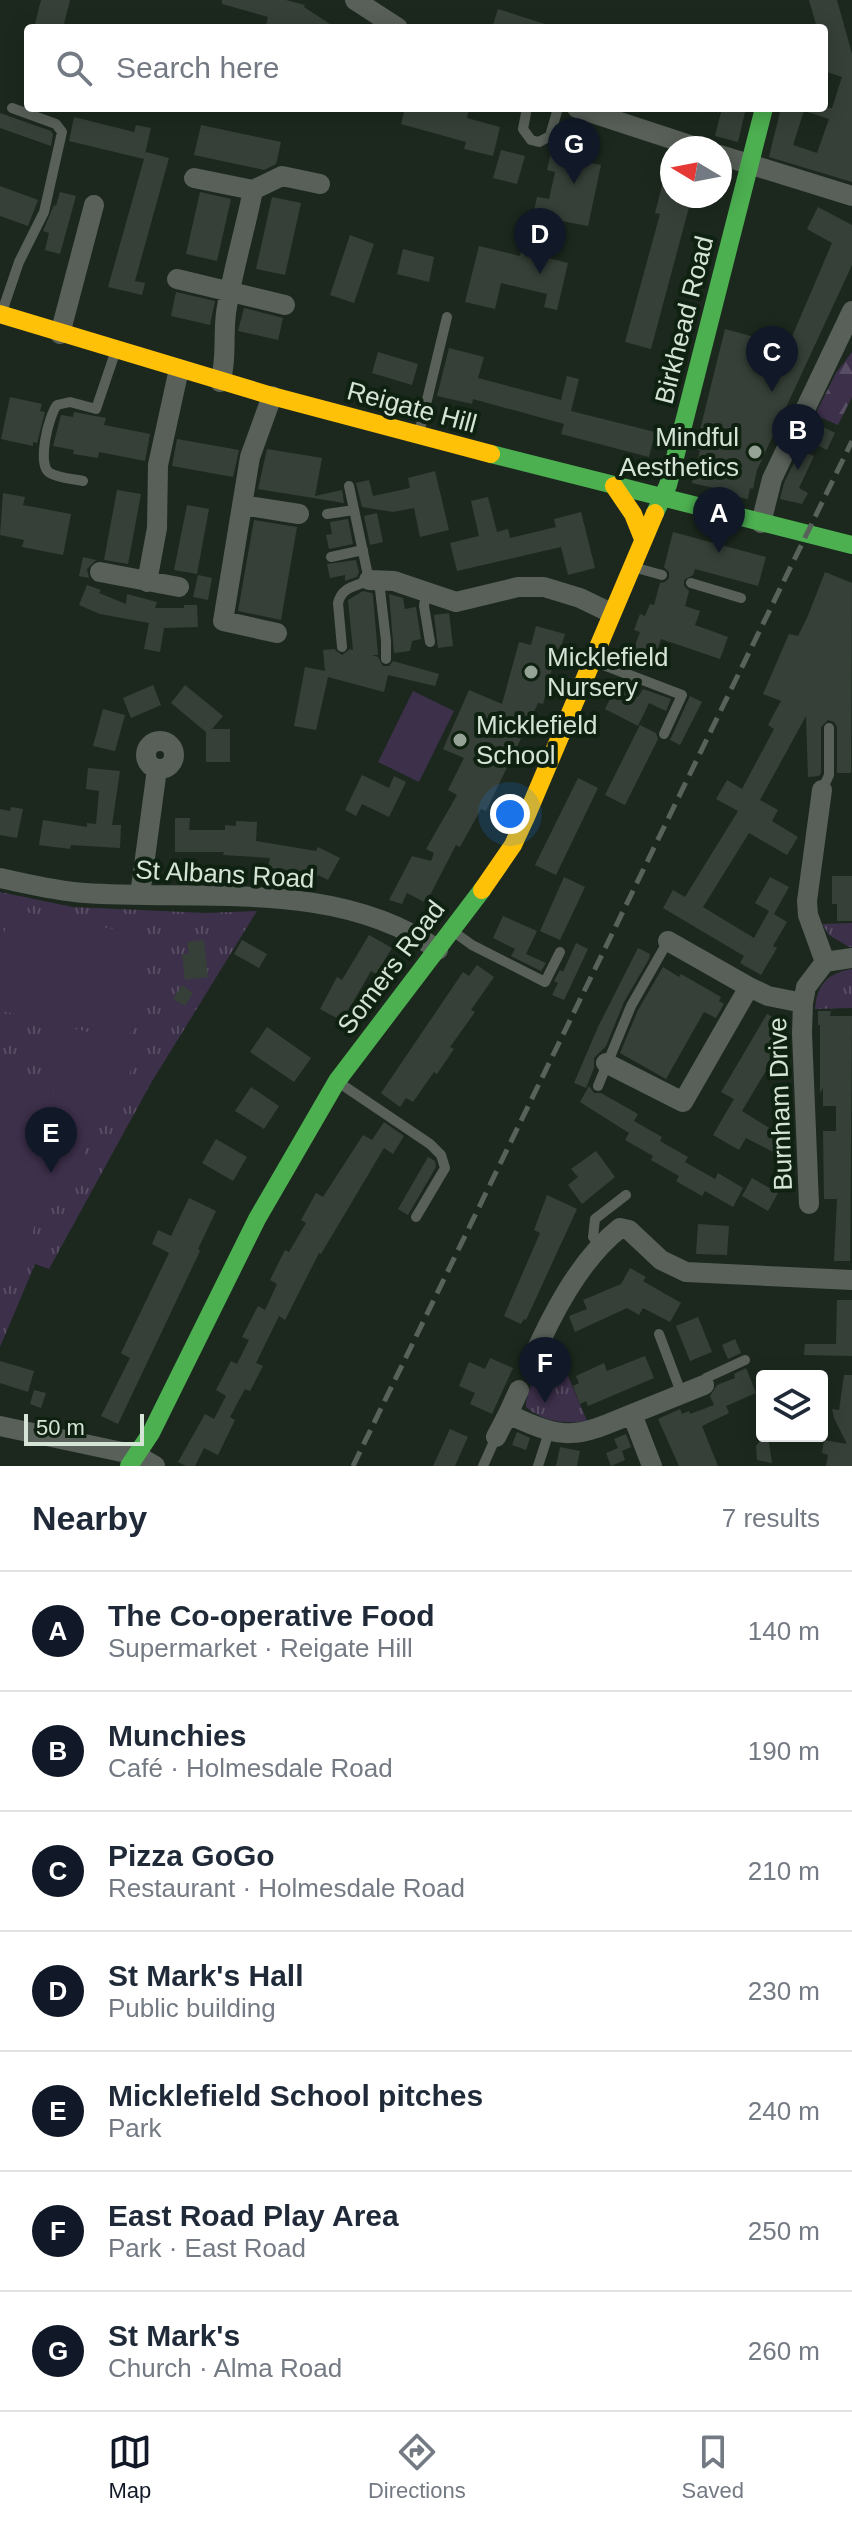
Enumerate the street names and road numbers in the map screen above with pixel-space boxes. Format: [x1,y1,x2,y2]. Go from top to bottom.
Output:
street label: Birkhead Road [649,233,719,407]
street label: Reigate Hill [344,375,480,439]
street label: St Albans Road [135,854,315,894]
street label: Somers Road [331,894,451,1040]
street label: Burnham Drive [762,1017,798,1191]

